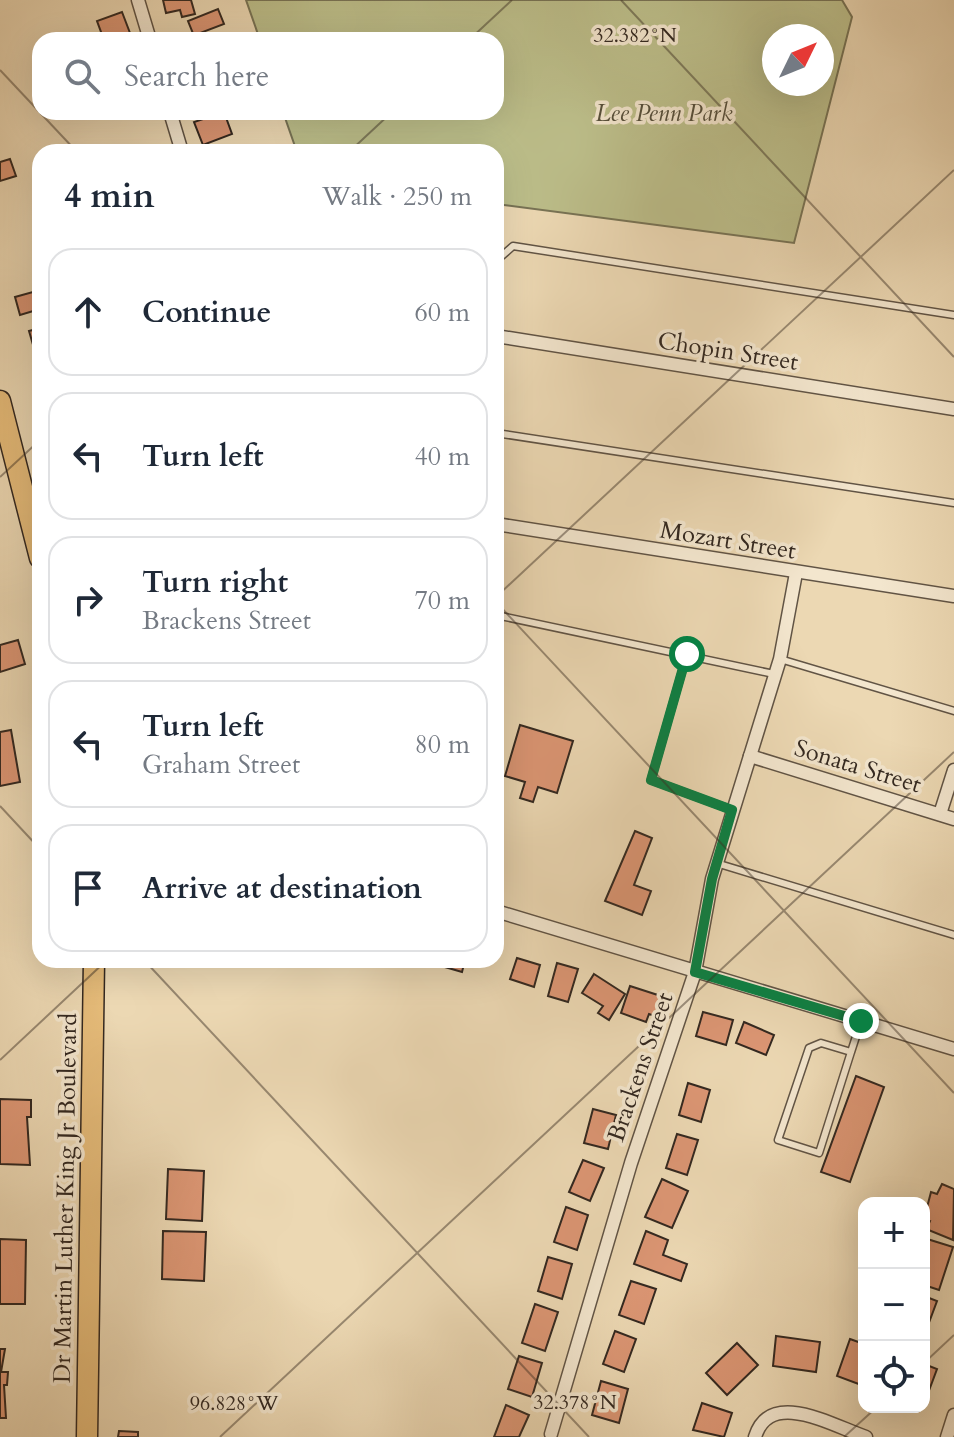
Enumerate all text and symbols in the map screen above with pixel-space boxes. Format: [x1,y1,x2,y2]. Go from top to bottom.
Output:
text: 32.382°N [593,22,677,49]
north arrow [762,24,834,96]
search box [32,32,504,120]
icon: search [60,54,104,98]
text: Search here [124,56,269,97]
park label: Lee Penn Park [595,97,733,130]
text: 4 min [64,173,155,219]
text: Walk · 250 m [322,179,472,214]
icon: ahead [66,290,110,334]
text: Continue [142,292,271,333]
text: 60 m [414,295,470,330]
street label: Chopin Street [655,324,801,379]
icon: left [66,434,110,478]
text: Turn left [142,436,264,477]
text: 40 m [414,439,470,474]
street label: Mozart Street [658,513,799,568]
text: Turn right [142,562,288,603]
icon: right [66,578,110,622]
text: 70 m [414,583,470,618]
text: Brackens Street [142,603,311,638]
route start [669,636,705,672]
text: Turn left [142,706,264,747]
icon: left [66,722,110,766]
text: 80 m [414,727,470,762]
street label: Sonata Street [790,732,926,802]
text: Graham Street [142,747,300,782]
icon: arrive [66,866,110,910]
text: Arrive at destination [142,868,422,909]
street label: Brackens Street [599,988,682,1146]
route end [843,1003,879,1039]
street label: Dr Martin Luther King Jr Boulevard [46,1012,85,1383]
map controls [858,1197,930,1413]
button: + [858,1197,930,1269]
button: − [858,1269,930,1341]
button: locate [858,1341,930,1413]
text: 32.378°N [533,1389,617,1416]
text: 96.828°W [190,1390,279,1417]

